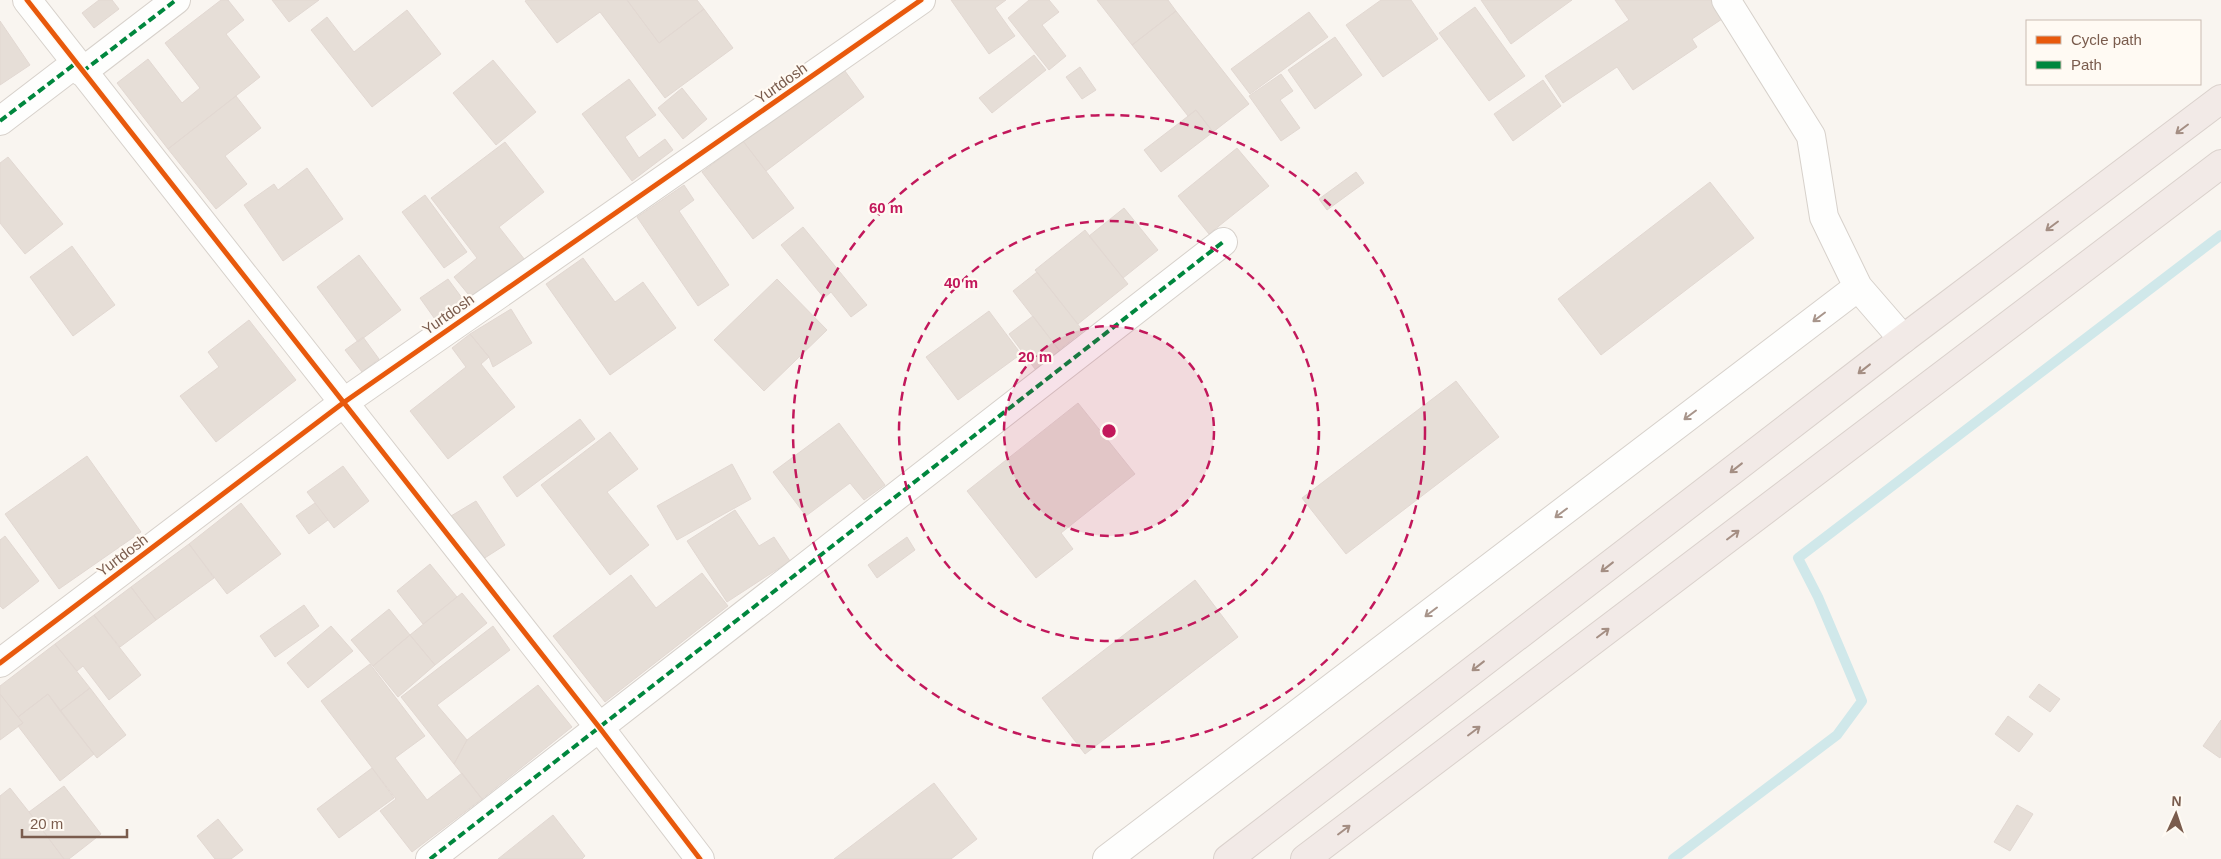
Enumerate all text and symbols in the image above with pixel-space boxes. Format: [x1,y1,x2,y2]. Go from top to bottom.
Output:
legend [2026,20,2201,85]
text: Cycle path [2071,31,2142,48]
text: Path [2071,56,2102,73]
street label: Yurtdosh [752,59,810,107]
one-way arrow [2176,123,2189,134]
text: 60 m [869,199,903,216]
one-way arrow [2046,221,2059,232]
text: 40 m [944,274,978,291]
street label: Yurtdosh [419,290,477,338]
one-way arrow [1813,311,1826,322]
text: 20 m [1018,348,1052,365]
one-way arrow [1858,363,1871,374]
one-way arrow [1683,410,1697,420]
centre of rings [1100,422,1118,440]
one-way arrow [1729,463,1743,473]
one-way arrow [1555,508,1568,519]
one-way arrow [1726,529,1739,540]
street label: Yurtdosh [93,530,151,580]
one-way arrow [1601,562,1614,573]
one-way arrow [1424,607,1438,617]
one-way arrow [1596,628,1610,638]
one-way arrow [1472,661,1485,672]
one-way arrow [1467,726,1480,737]
north arrow [2151,789,2201,839]
text: N [2171,793,2182,809]
scale bar [22,806,128,838]
text: 20 m [30,815,63,832]
one-way arrow [1337,824,1350,835]

